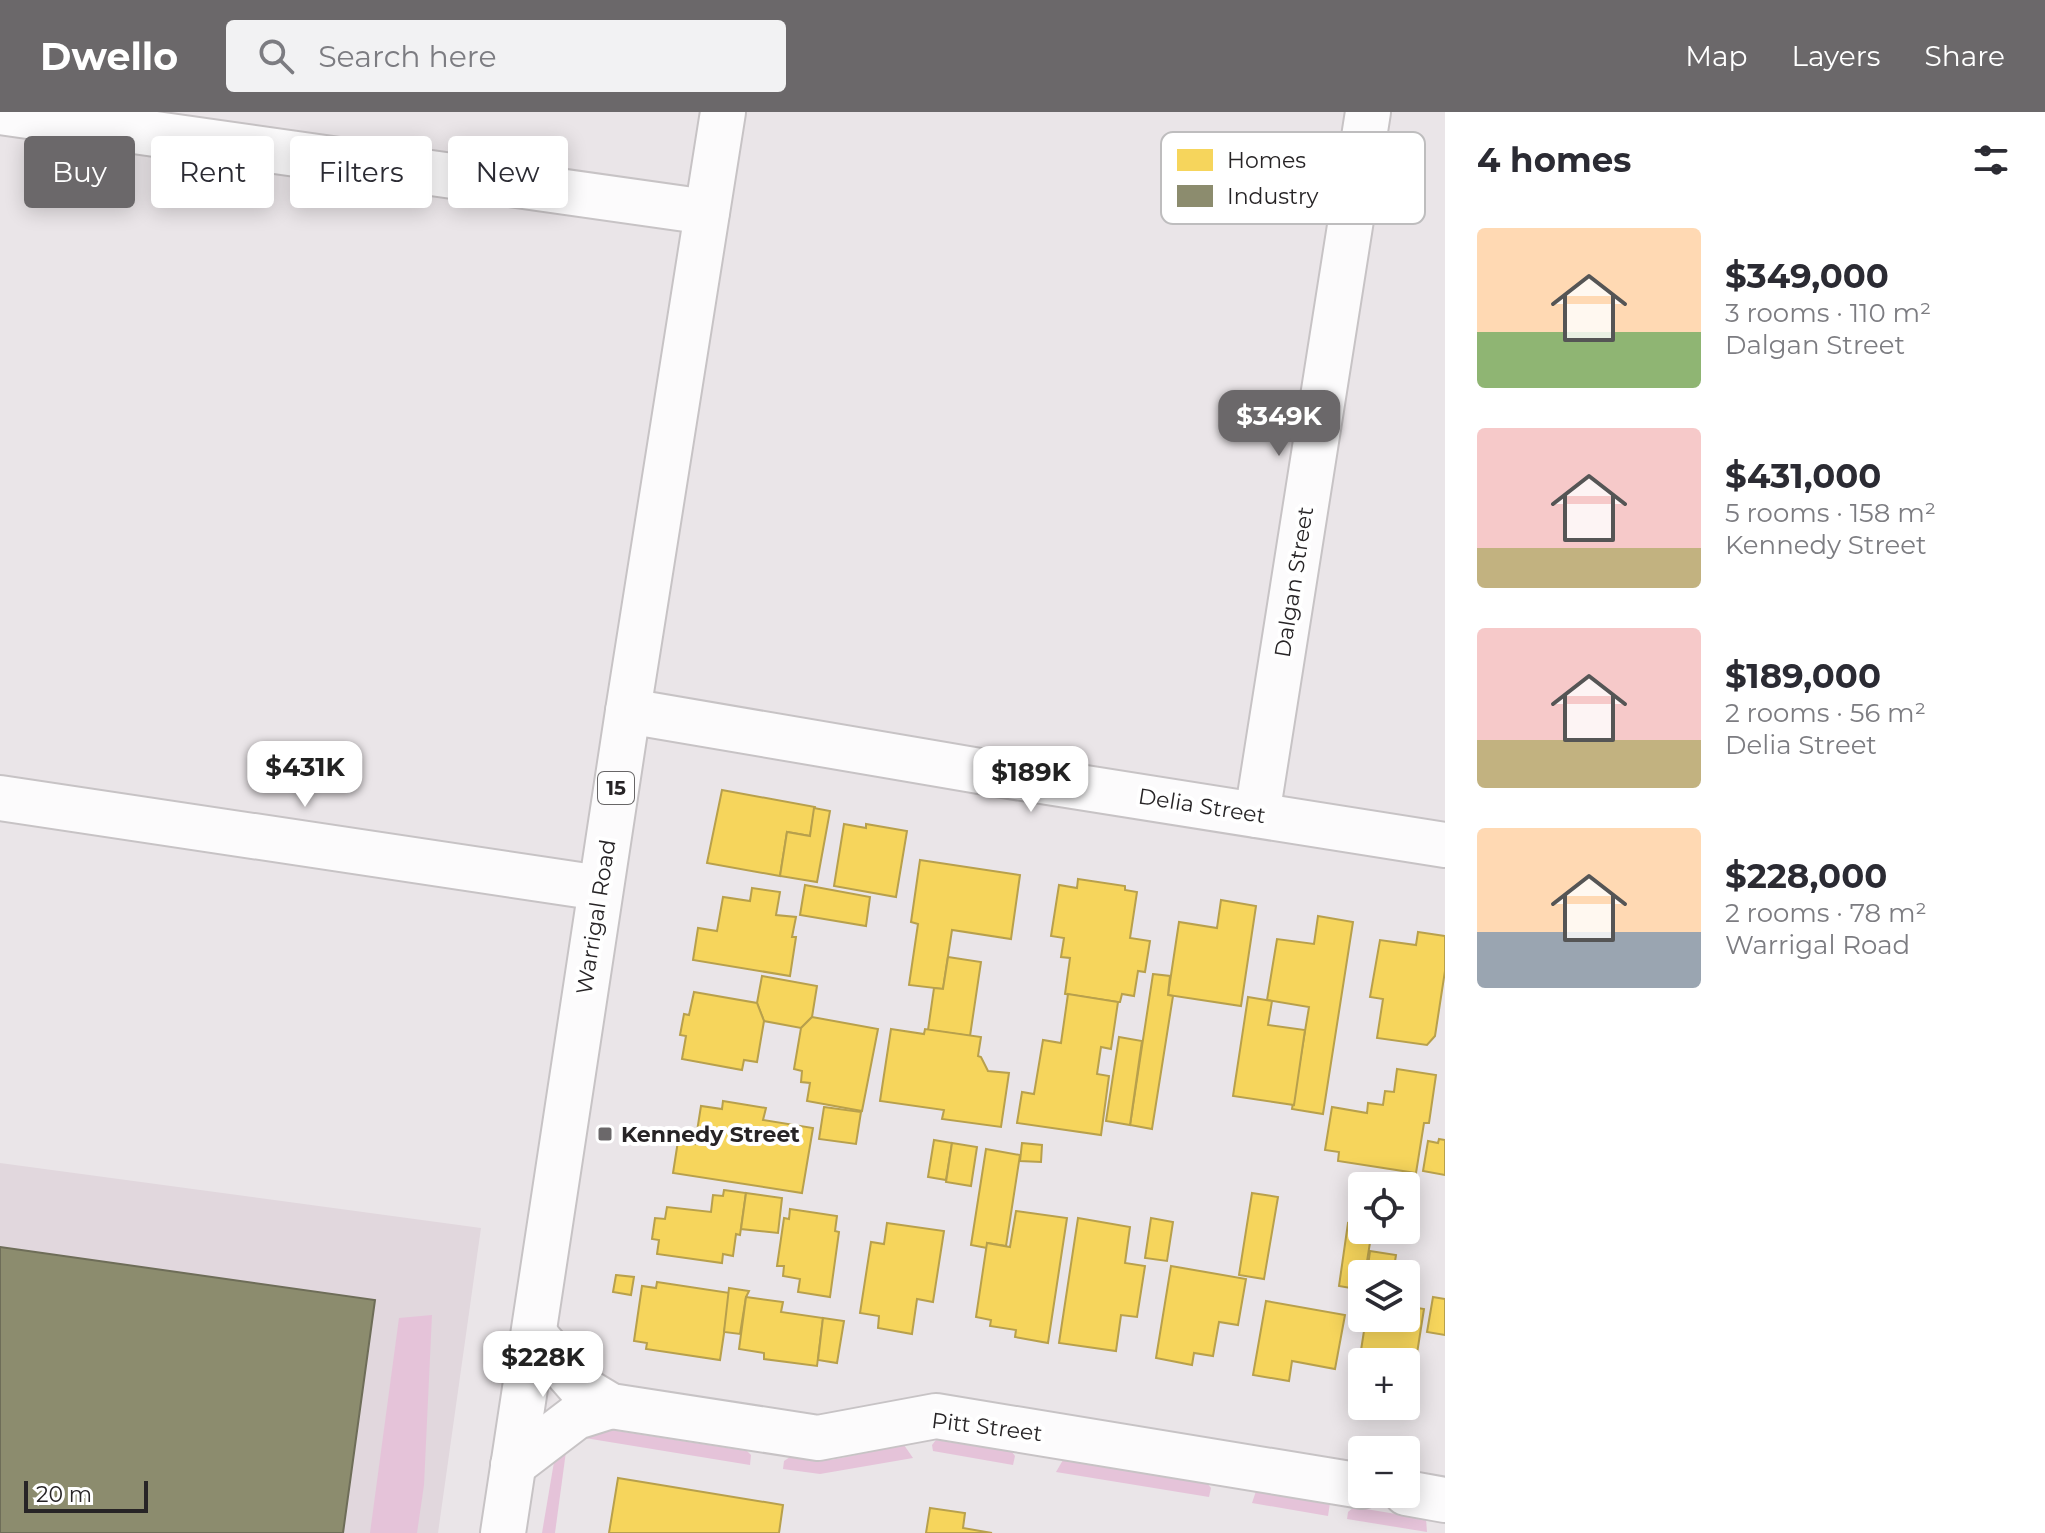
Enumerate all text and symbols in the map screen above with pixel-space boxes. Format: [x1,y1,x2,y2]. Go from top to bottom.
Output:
search box [226,20,786,92]
text: Dwello [40,33,178,80]
icon: search [254,34,298,78]
text: Search here [318,38,497,75]
text: Map [1685,39,1748,73]
text: Layers [1792,39,1881,73]
text: Share [1925,39,2005,73]
legend [1161,132,1425,224]
chip: Buy [24,136,135,208]
chip: Rent [151,136,274,208]
chip: Filters [290,136,432,208]
chip: New [448,136,568,208]
icon: filters [1969,138,2013,182]
text: 4 homes [1477,139,1631,181]
text: Homes [1227,147,1306,174]
text: Industry [1227,183,1319,210]
text: $349,000 [1725,255,1889,297]
icon: home [1541,260,1637,356]
text: 3 rooms · 110 m² [1725,297,1931,329]
text: Dalgan Street [1725,329,1905,361]
pin: $349K [1223,390,1335,458]
text: $349K [1236,400,1322,432]
text: $431,000 [1725,455,1881,497]
icon: home [1541,460,1637,556]
text: 5 rooms · 158 m² [1725,497,1936,529]
street label: Dalgan Street [1269,505,1319,659]
text: Kennedy Street [1725,529,1926,561]
text: $189,000 [1725,655,1881,697]
icon: home [1541,660,1637,756]
text: 2 rooms · 56 m² [1725,697,1926,729]
text: Delia Street [1725,729,1877,761]
pin: $431K [249,741,361,809]
pin: $189K [975,746,1087,814]
text: $431K [265,751,345,783]
text: $189K [991,756,1071,788]
road number: 15 [598,772,634,804]
street label: Delia Street [1136,783,1268,829]
street label: Warrigal Road [570,838,622,996]
text: $228,000 [1725,855,1887,897]
icon: home [1541,860,1637,956]
text: 2 rooms · 78 m² [1725,897,1927,929]
text: Warrigal Road [1725,929,1910,961]
place label: Kennedy Street [621,1121,800,1148]
marker: Kennedy Street [596,1125,614,1143]
map controls [1348,1172,1420,1508]
button: locate [1348,1172,1420,1244]
button: layers [1348,1260,1420,1332]
pin: $228K [487,1331,599,1399]
text: $228K [501,1341,585,1373]
button: + [1348,1348,1420,1420]
street label: Pitt Street [930,1407,1044,1447]
button: − [1348,1436,1420,1508]
scale bar [24,1477,148,1513]
text: 20 m [36,1481,92,1508]

